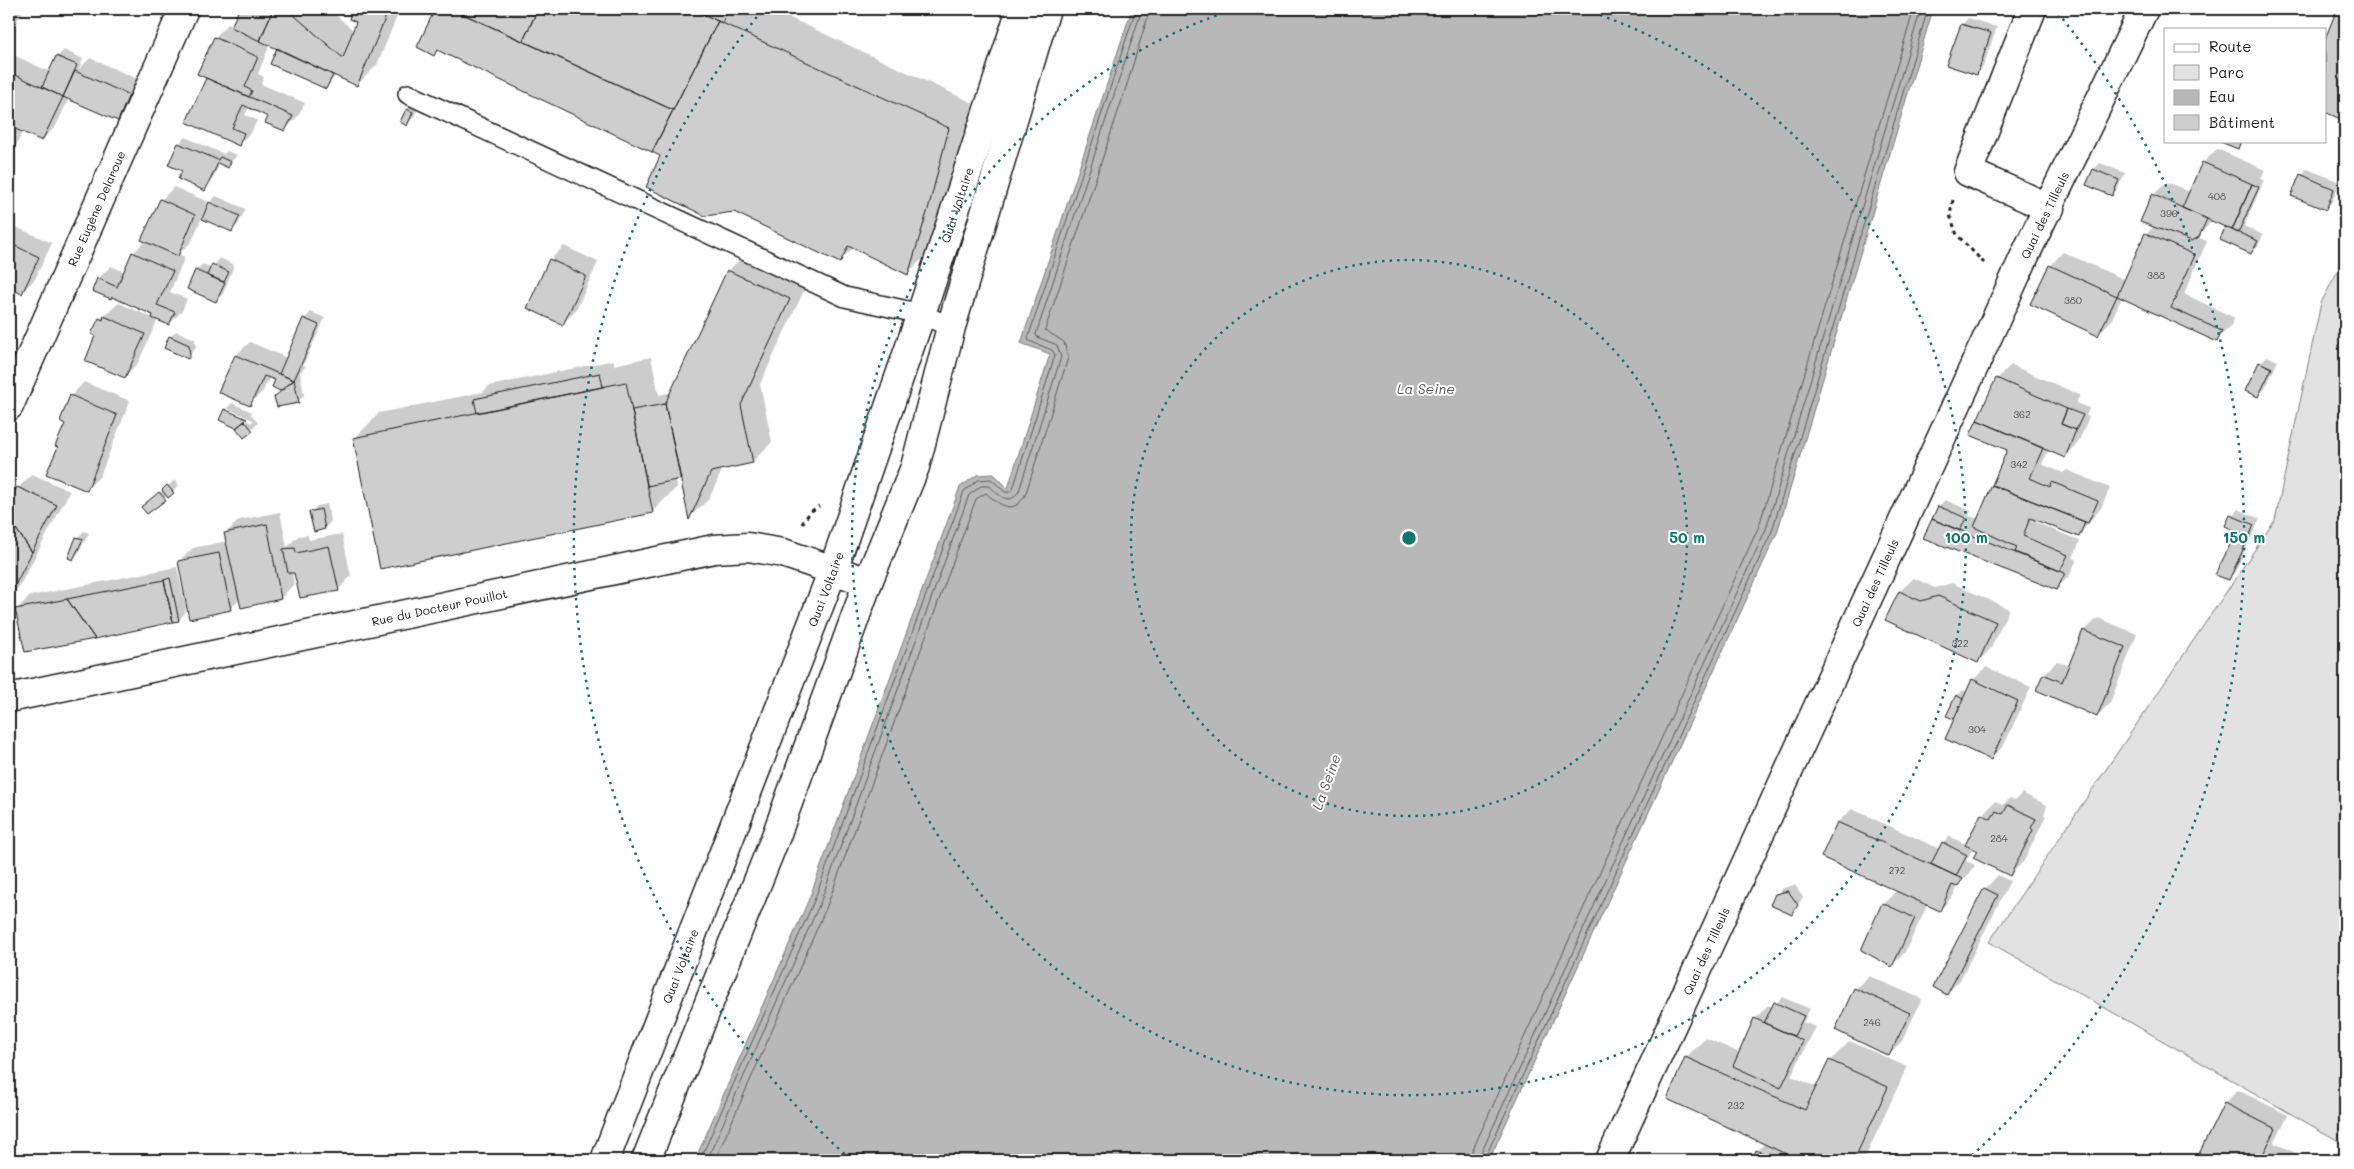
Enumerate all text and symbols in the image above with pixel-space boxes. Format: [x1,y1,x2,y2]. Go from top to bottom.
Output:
legend [2164,28,2326,142]
text: Route [2209,36,2252,56]
text: Parc [2209,62,2244,82]
text: Eau [2209,86,2235,106]
text: Bâtiment [2209,112,2275,132]
street label: Rue Eugène Delaroue [64,148,129,269]
street label: Quai Voltaire [937,165,977,245]
street label: Quai des Tilleuls [2017,169,2072,261]
house number: 408 [2208,189,2226,203]
house number: 396 [2160,206,2178,220]
house number: 388 [2147,268,2165,282]
house number: 380 [2064,293,2082,307]
water label: La Seine [1397,379,1455,398]
house number: 362 [2013,407,2031,421]
house number: 342 [2010,457,2028,471]
text: 50 m [1669,527,1705,547]
text: 100 m [1944,527,1988,547]
text: 150 m [2223,527,2265,547]
centre of rings [1400,529,1418,547]
street label: Quai des Tilleuls [1848,536,1902,629]
street label: Quai Voltaire [804,550,847,629]
street label: Rue du Docteur Pouillot [370,585,509,629]
house number: 322 [1952,636,1969,650]
house number: 304 [1968,722,1986,736]
water label: La Seine [1307,752,1345,812]
house number: 284 [1990,831,2008,845]
house number: 272 [1889,863,1905,877]
street label: Quai des Tilleuls [1679,904,1733,997]
street label: Quai Voltaire [658,926,702,1006]
house number: 246 [1863,1015,1881,1029]
house number: 232 [1728,1098,1745,1112]

